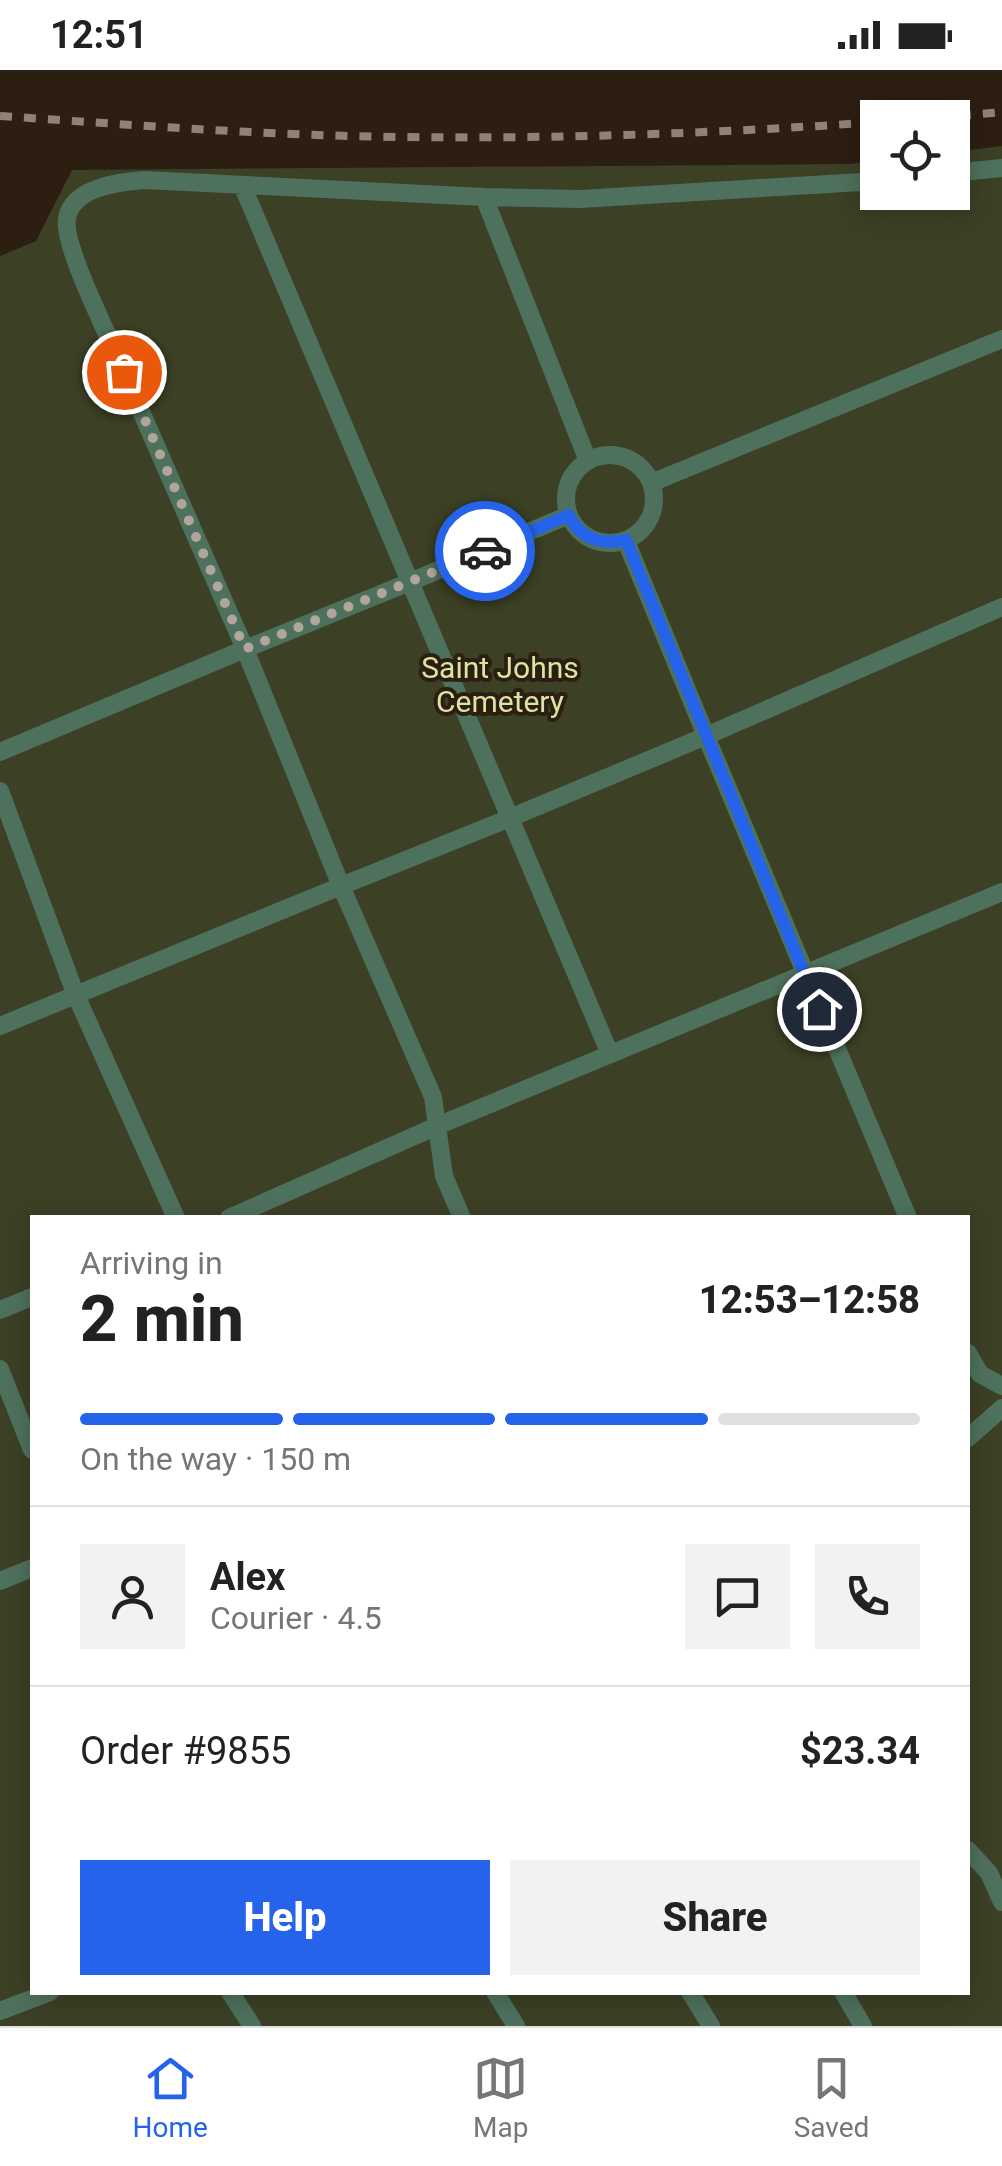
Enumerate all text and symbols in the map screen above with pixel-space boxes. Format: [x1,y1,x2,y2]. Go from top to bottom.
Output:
text: 12:51 [50,13,148,57]
map controls [860,100,970,210]
button: locate [860,100,970,210]
pin [82,330,167,415]
icon: bag [97,345,152,400]
courier [435,501,535,601]
icon: car [458,524,513,579]
park label: Saint Johns Cemetery [421,650,579,719]
pin [777,967,862,1052]
icon: home [792,982,847,1037]
text: Arriving in [80,1244,223,1282]
text: 12:53–12:58 [699,1278,920,1322]
text: 2 min [80,1281,244,1357]
text: On the way · 150 m [80,1440,351,1478]
button: person [80,1544,185,1649]
button: chat [685,1544,790,1649]
button: phone [815,1544,920,1649]
text: Alex [210,1555,285,1599]
text: Courier · 4.5 [210,1599,382,1637]
text: Order #9855 [80,1729,291,1773]
text: $23.34 [800,1729,920,1773]
button: Help [80,1860,490,1975]
button: Share [510,1860,920,1975]
tab: Home [133,2051,208,2144]
tab: Map [473,2051,529,2144]
tab: Saved [794,2051,869,2144]

